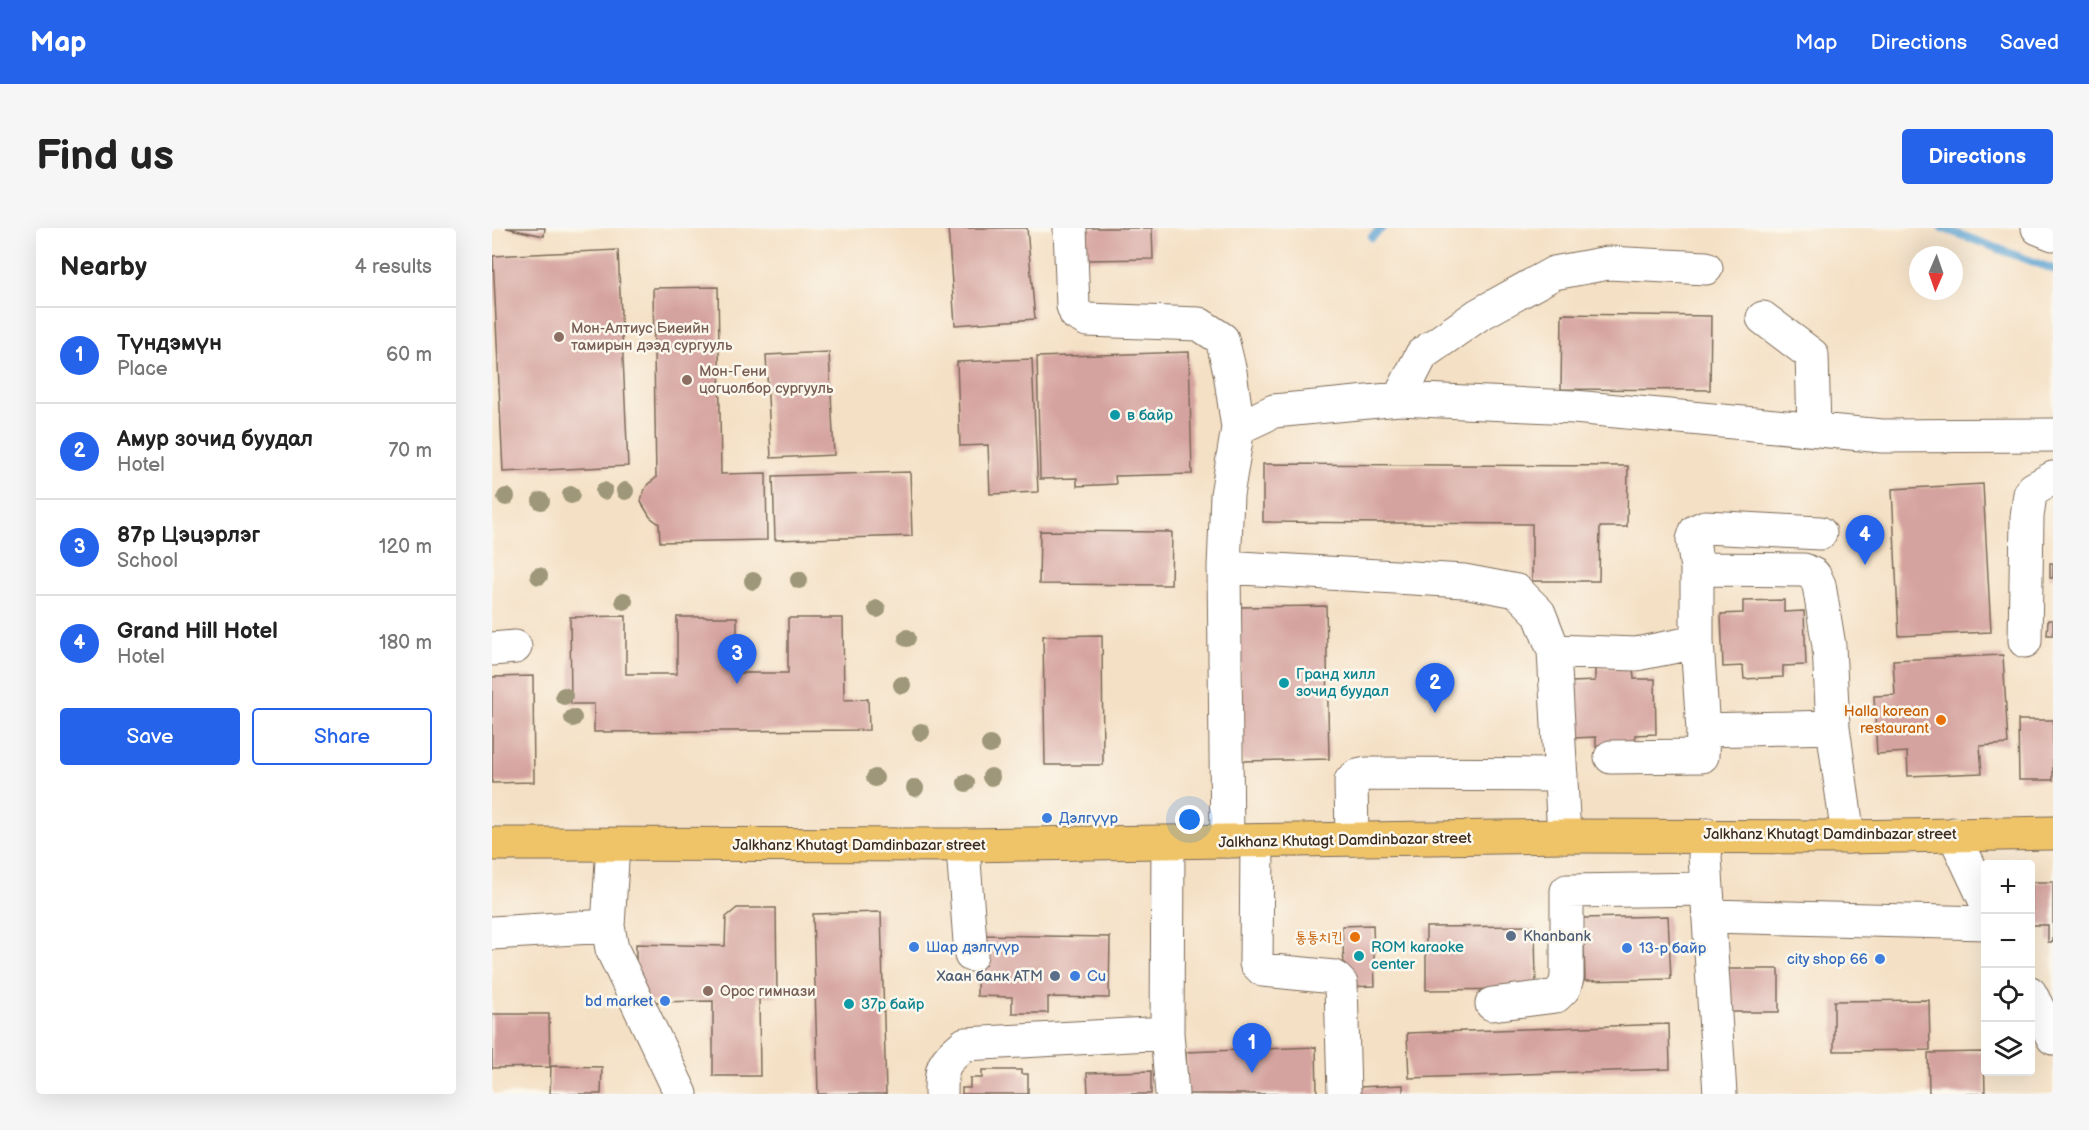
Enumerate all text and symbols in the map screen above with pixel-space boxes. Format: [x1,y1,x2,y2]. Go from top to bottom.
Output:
text: Map [30,26,86,59]
text: Map [1795,30,1838,55]
text: Directions [1871,30,1967,55]
text: Saved [2000,30,2059,55]
button: Directions [1902,129,2053,184]
text: Find us [36,131,174,182]
north arrow [1909,246,1963,300]
text: Nearby [60,252,147,283]
text: 4 results [354,255,432,279]
place label: Мон-Алтиус Биеийн тамирын дээд сургууль [571,319,733,355]
text: Түндэмүн [117,330,222,357]
marker: Мон-Алтиус Биеийн тамирын дээд сургууль [552,330,566,344]
text: 1 [75,343,84,367]
text: 60 m [386,343,432,367]
text: Place [117,357,168,381]
place label: Мон-Гени цогцолбор сургууль [699,362,834,398]
marker: Мон-Гени цогцолбор сургууль [680,373,694,387]
place label: в байр [1127,406,1174,425]
marker: в байр [1108,408,1122,422]
text: Амур зочид буудал [117,426,313,453]
text: 2 [74,439,85,463]
text: 70 m [388,439,432,463]
text: Hotel [117,453,165,477]
pin: 4 [1846,516,1884,565]
text: 87р Цэцэрлэг [117,522,260,549]
text: 3 [74,535,85,559]
text: 120 m [379,535,432,559]
text: School [117,549,178,573]
text: Grand Hill Hotel [117,618,278,645]
text: 4 [74,631,85,655]
text: 180 m [379,631,432,655]
pin: 3 [718,634,756,684]
text: Hotel [117,645,165,669]
pin: 2 [1416,664,1454,713]
place label: Гранд хилл зочид буудал [1296,665,1389,701]
marker: Гранд хилл зочид буудал [1277,676,1291,690]
place label: Halla korean restaurant [1844,702,1929,738]
button: Save [60,708,240,765]
button: Share [252,708,432,765]
marker: Halla korean restaurant [1934,713,1948,727]
your location [1175,805,1204,834]
place label: Дэлгүүр [1059,809,1118,828]
marker: Дэлгүүр [1040,811,1054,825]
street label: Jalkhanz Khutagt Damdinbazar street [1703,825,1957,844]
street label: Jalkhanz Khutagt Damdinbazar street [1218,829,1472,852]
street label: Jalkhanz Khutagt Damdinbazar street [732,836,986,855]
map controls [1981,860,2035,1076]
button: + [1981,860,2035,914]
button: − [1981,914,2035,968]
place label: Khanbank [1523,927,1591,946]
place label: 통통치킨 [1295,928,1343,947]
marker: Khanbank [1504,929,1518,943]
marker: 통통치킨 [1348,930,1362,944]
place label: Шар дэлгүүр [926,938,1020,957]
place label: ROM karaoke center [1371,938,1464,974]
place label: 13-р байр [1639,939,1707,958]
marker: Шар дэлгүүр [907,940,921,954]
marker: 13-р байр [1620,941,1634,955]
marker: ROM karaoke center [1352,949,1366,963]
place label: city shop 66 [1787,950,1868,969]
marker: city shop 66 [1873,952,1887,966]
place label: Хаан банк ATM [936,967,1043,986]
place label: Cu [1087,967,1106,986]
button: locate [1981,968,2035,1022]
marker: Хаан банк ATM [1048,969,1062,983]
marker: Cu [1068,969,1082,983]
place label: Орос гимнази [720,982,816,1001]
marker: Орос гимнази [701,984,715,998]
place label: bd market [585,992,653,1011]
marker: bd market [658,994,672,1008]
place label: 37р байр [861,995,925,1014]
marker: 37р байр [842,997,856,1011]
button: layers [1981,1022,2035,1076]
pin: 1 [1232,1024,1272,1073]

